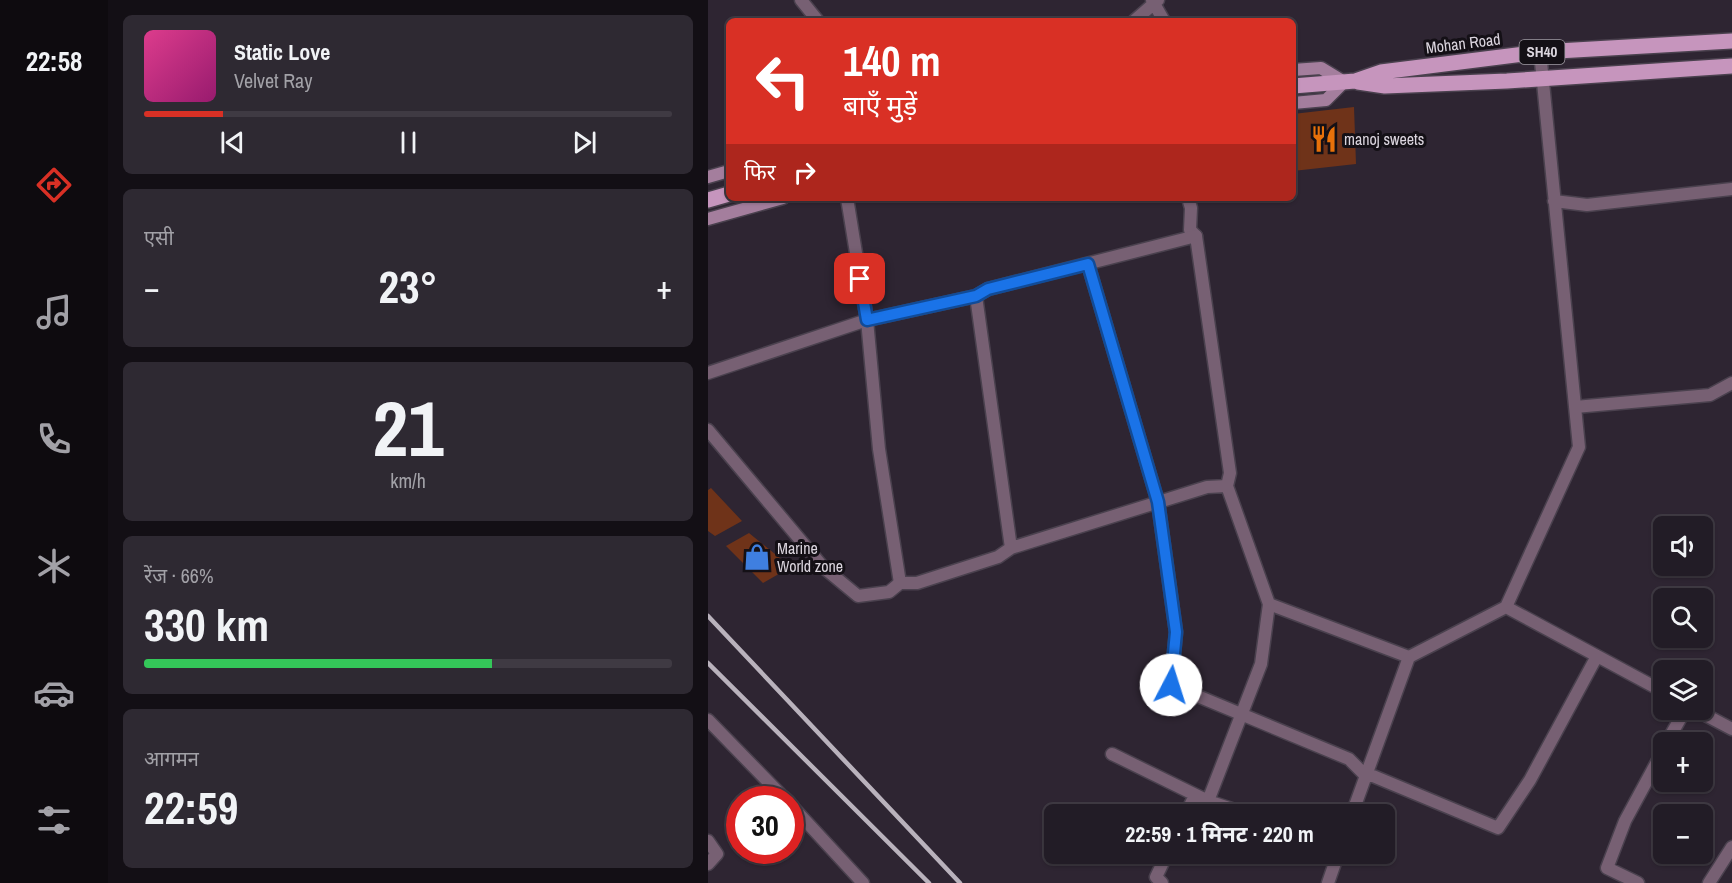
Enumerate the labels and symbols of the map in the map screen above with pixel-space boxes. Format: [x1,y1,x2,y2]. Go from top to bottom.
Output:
street label: Mohan Road [1424,28,1502,58]
road number: SH40 [1520,40,1564,64]
restaurant icon: manoj sweets [1309,124,1339,154]
place label: manoj sweets [1344,128,1424,150]
pin [834,253,885,304]
place label: Marine World zone [777,537,843,577]
shop icon: Marine World zone [742,542,772,572]
position arrow [1139,653,1203,717]
speed limit sign: 30 [726,786,804,864]

